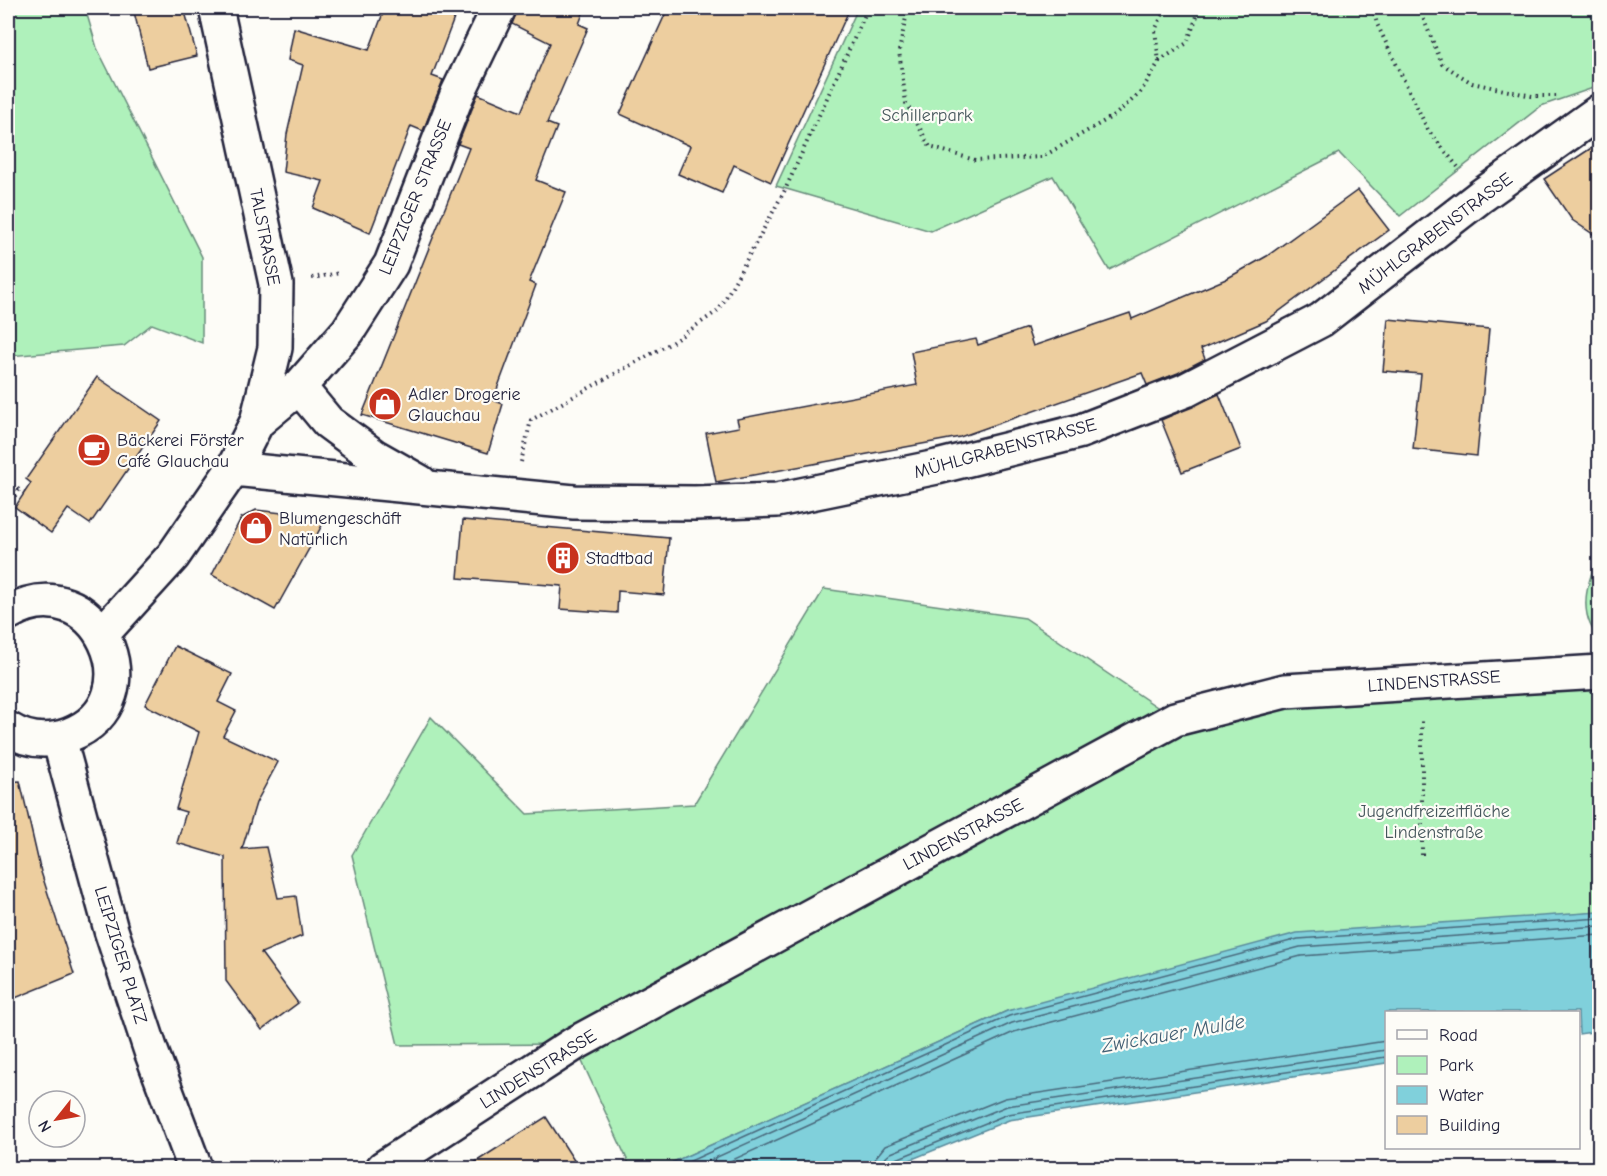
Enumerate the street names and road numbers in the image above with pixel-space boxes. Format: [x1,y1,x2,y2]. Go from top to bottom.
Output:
street label: LEIPZIGER STRASSE [375,116,456,278]
street label: MÜHLGRABENSTRASSE [1354,168,1517,298]
street label: TALSTRASSE [245,187,284,288]
street label: MÜHLGRABENSTRASSE [912,414,1099,483]
street label: LINDENSTRASSE [1367,666,1501,697]
street label: LINDENSTRASSE [900,794,1027,875]
street label: LEIPZIGER PLATZ [90,884,152,1027]
street label: LINDENSTRASSE [476,1025,600,1114]

